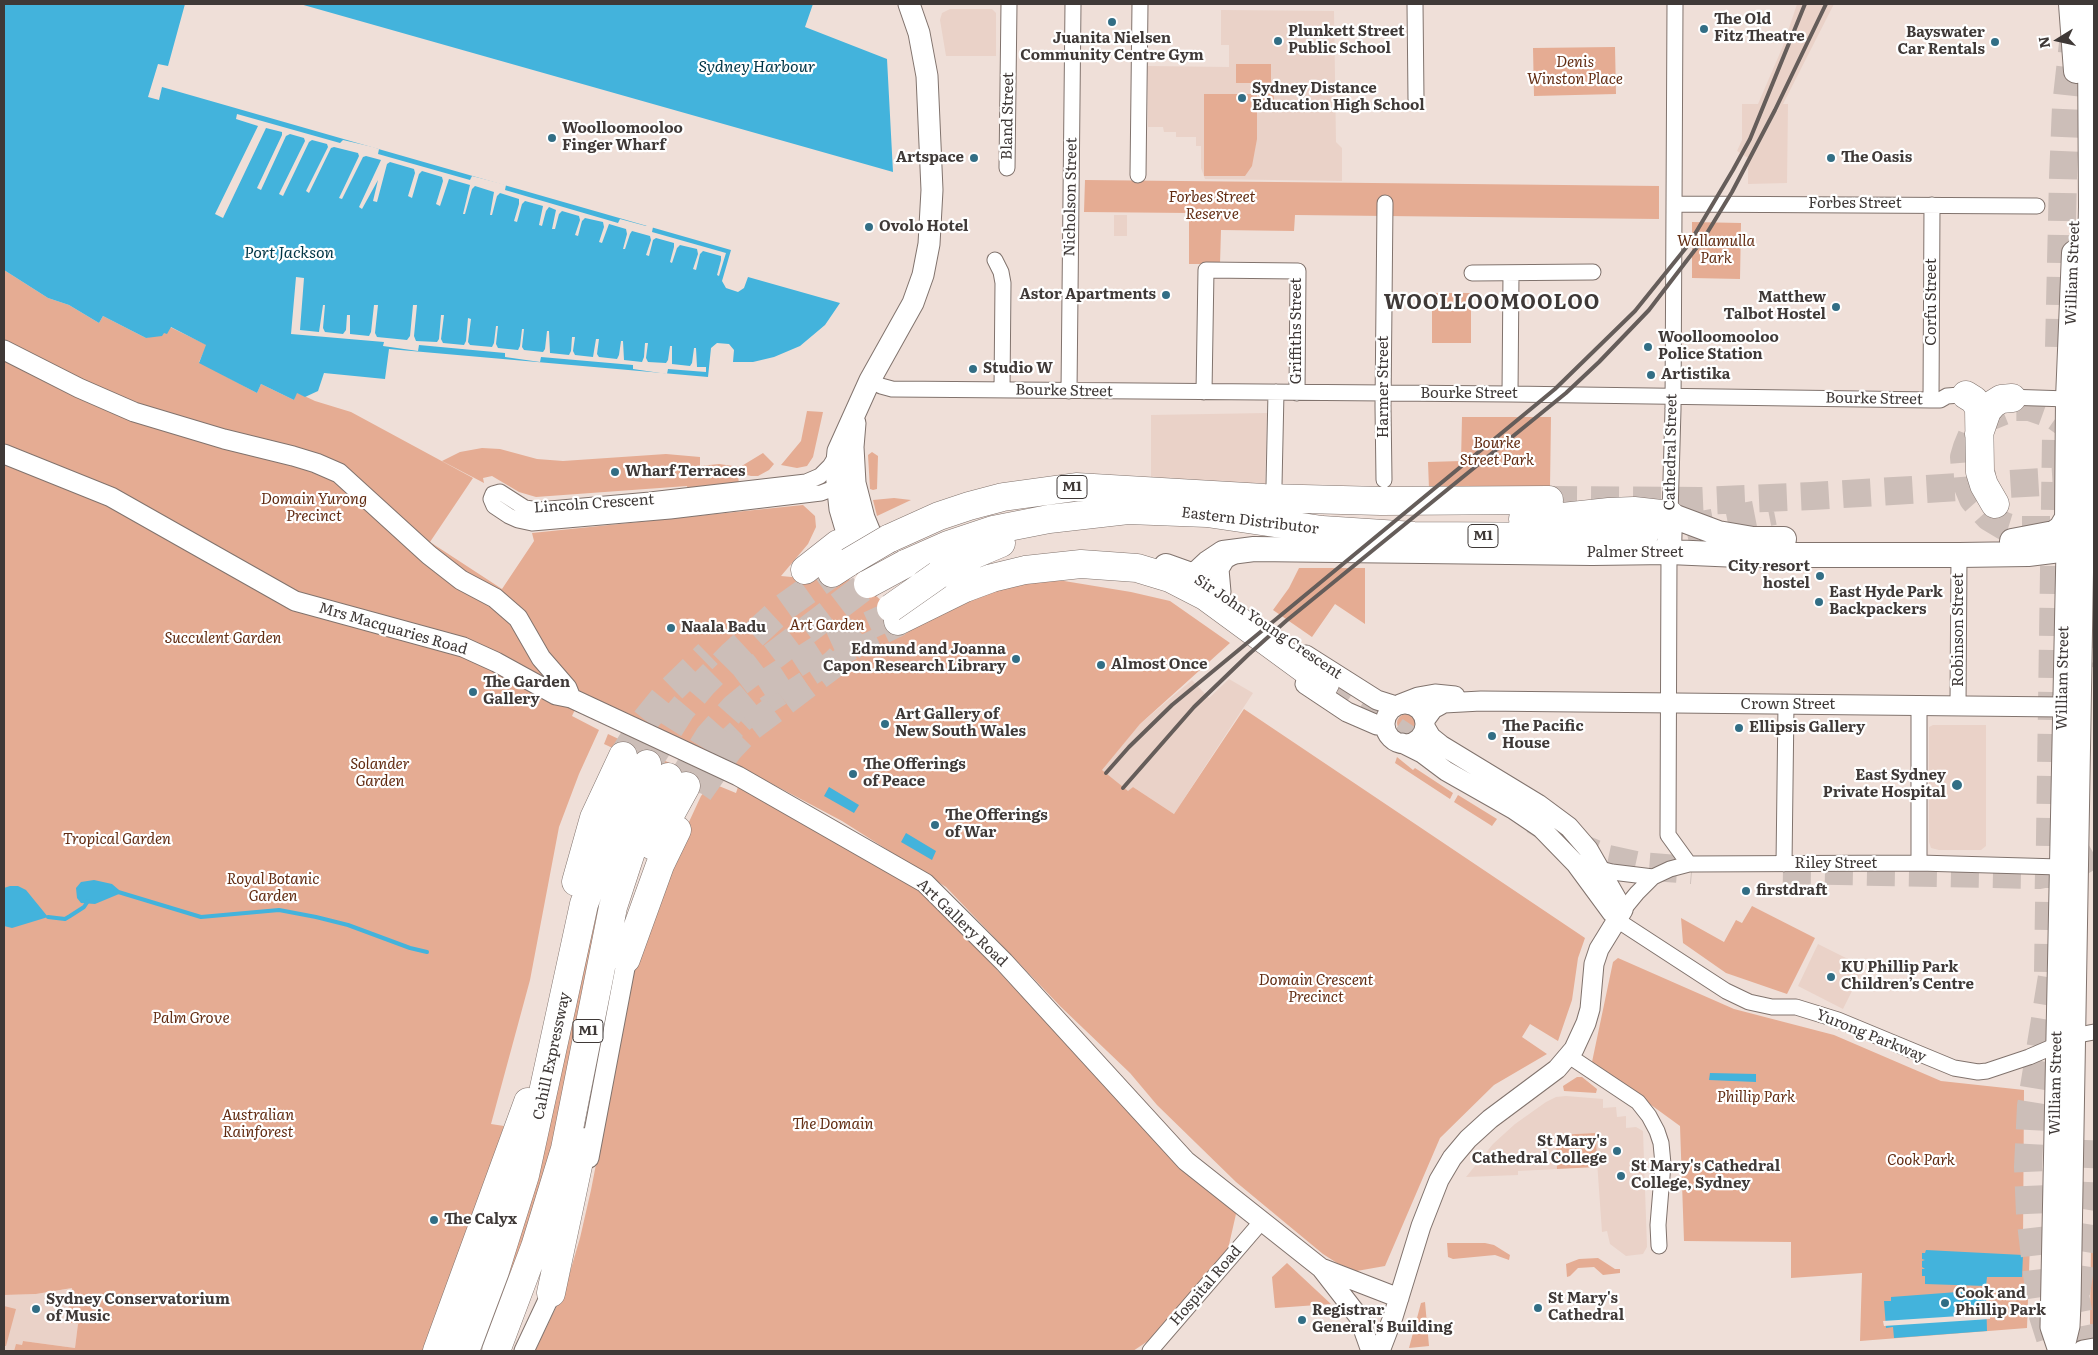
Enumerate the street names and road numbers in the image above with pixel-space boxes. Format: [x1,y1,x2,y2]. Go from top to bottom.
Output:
street label: Bland Street [998,72,1018,160]
street label: Nicholson Street [1061,137,1081,257]
street label: Forbes Street [1808,195,1902,213]
street label: William Street [2062,220,2084,326]
street label: Corfu Street [1923,258,1941,346]
street label: Griffiths Street [1288,278,1306,384]
street label: Harmer Street [1375,336,1393,438]
street label: Bourke Street [1015,381,1113,401]
street label: Bourke Street [1420,385,1518,403]
street label: Bourke Street [1825,389,1923,409]
street label: Cathedral Street [1661,393,1681,511]
road number: M1 [1057,476,1087,498]
street label: Lincoln Crescent [533,491,655,517]
street label: Eastern Distributor [1180,504,1320,538]
road number: M1 [1468,524,1498,548]
street label: Palmer Street [1586,544,1684,562]
street label: Sir John Young Crescent [1191,571,1345,683]
street label: Robinson Street [1950,573,1968,687]
street label: Mrs Macquaries Road [317,599,469,659]
street label: William Street [2053,626,2073,730]
street label: Crown Street [1741,696,1835,714]
street label: Riley Street [1795,855,1877,873]
street label: Art Gallery Road [913,875,1011,971]
street label: Cahill Expressway [530,990,574,1122]
street label: Yurong Parkway [1813,1006,1929,1066]
road number: M1 [573,1019,603,1042]
street label: William Street [2046,1031,2066,1135]
street label: Hospital Road [1166,1242,1246,1330]

